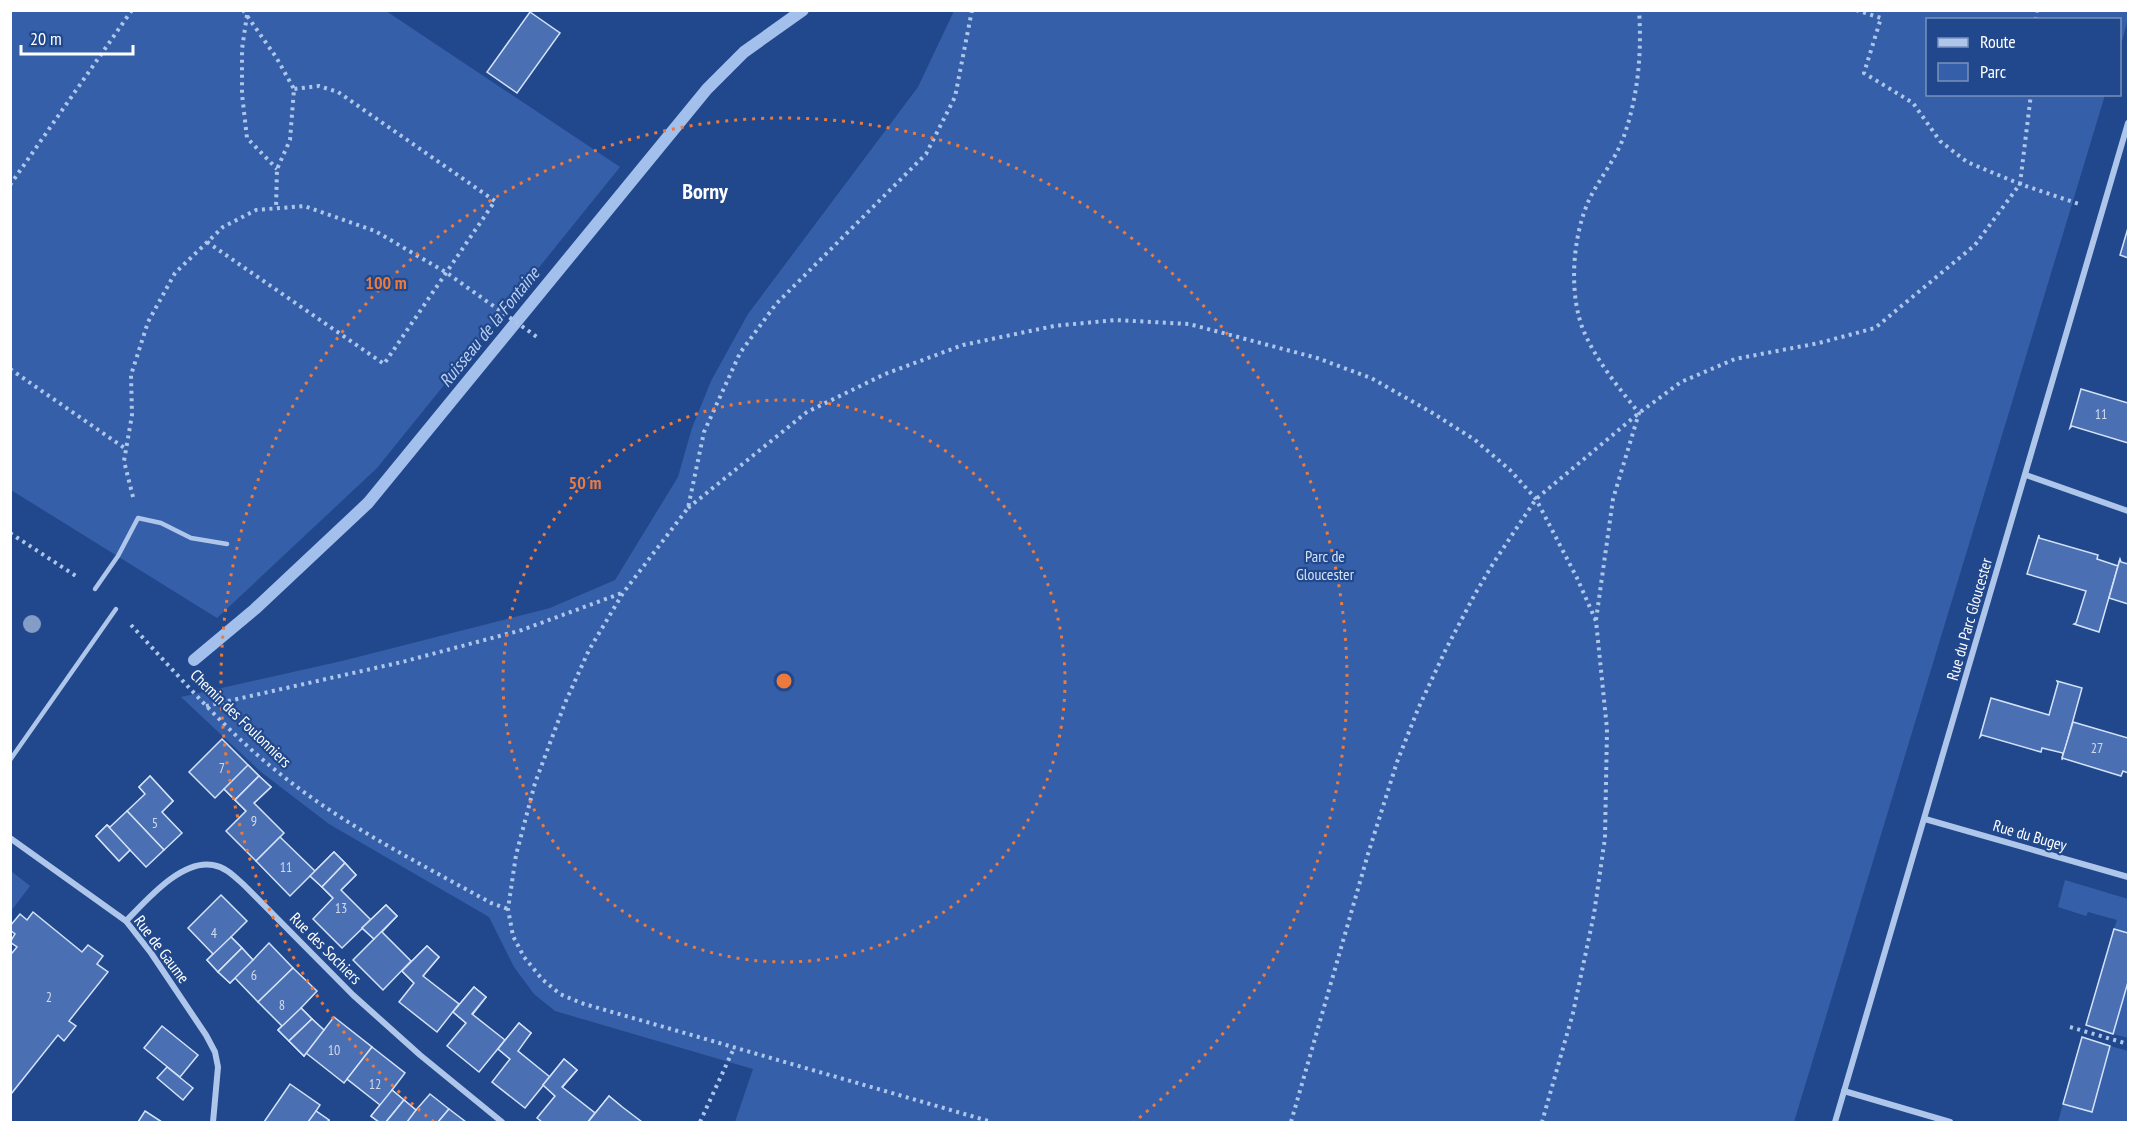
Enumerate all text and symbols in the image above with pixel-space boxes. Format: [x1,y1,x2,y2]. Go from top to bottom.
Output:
scale bar [21,18,134,56]
legend [1926,18,2121,96]
text: 20 m [30,27,62,50]
text: Route [1980,30,2016,53]
text: Parc [1980,60,2007,83]
district label: Borny [682,177,729,205]
water label: Ruisseau de la Fontaine [434,261,545,392]
text: 100 m [365,271,407,294]
house number: 11 [2095,405,2107,423]
text: 50 m [569,471,601,494]
park label: Parc de Gloucester [1296,546,1355,584]
street label: Rue du Parc Gloucester [1942,555,1996,683]
street label: Chemin des Foulonniers [186,665,296,771]
centre of rings [774,671,794,691]
house number: 27 [2091,739,2103,757]
house number: 7 [219,759,225,777]
house number: 9 [251,812,257,830]
house number: 5 [152,814,158,832]
street label: Rue du Bugey [1991,815,2069,855]
house number: 11 [280,858,292,876]
house number: 13 [335,899,347,917]
street label: Rue des Sochiers [286,908,366,988]
street label: Rue de Gaume [130,911,194,987]
house number: 4 [211,924,218,942]
house number: 6 [251,966,257,984]
house number: 2 [46,988,52,1006]
house number: 8 [279,996,285,1014]
house number: 10 [328,1041,340,1059]
house number: 12 [369,1075,381,1093]

